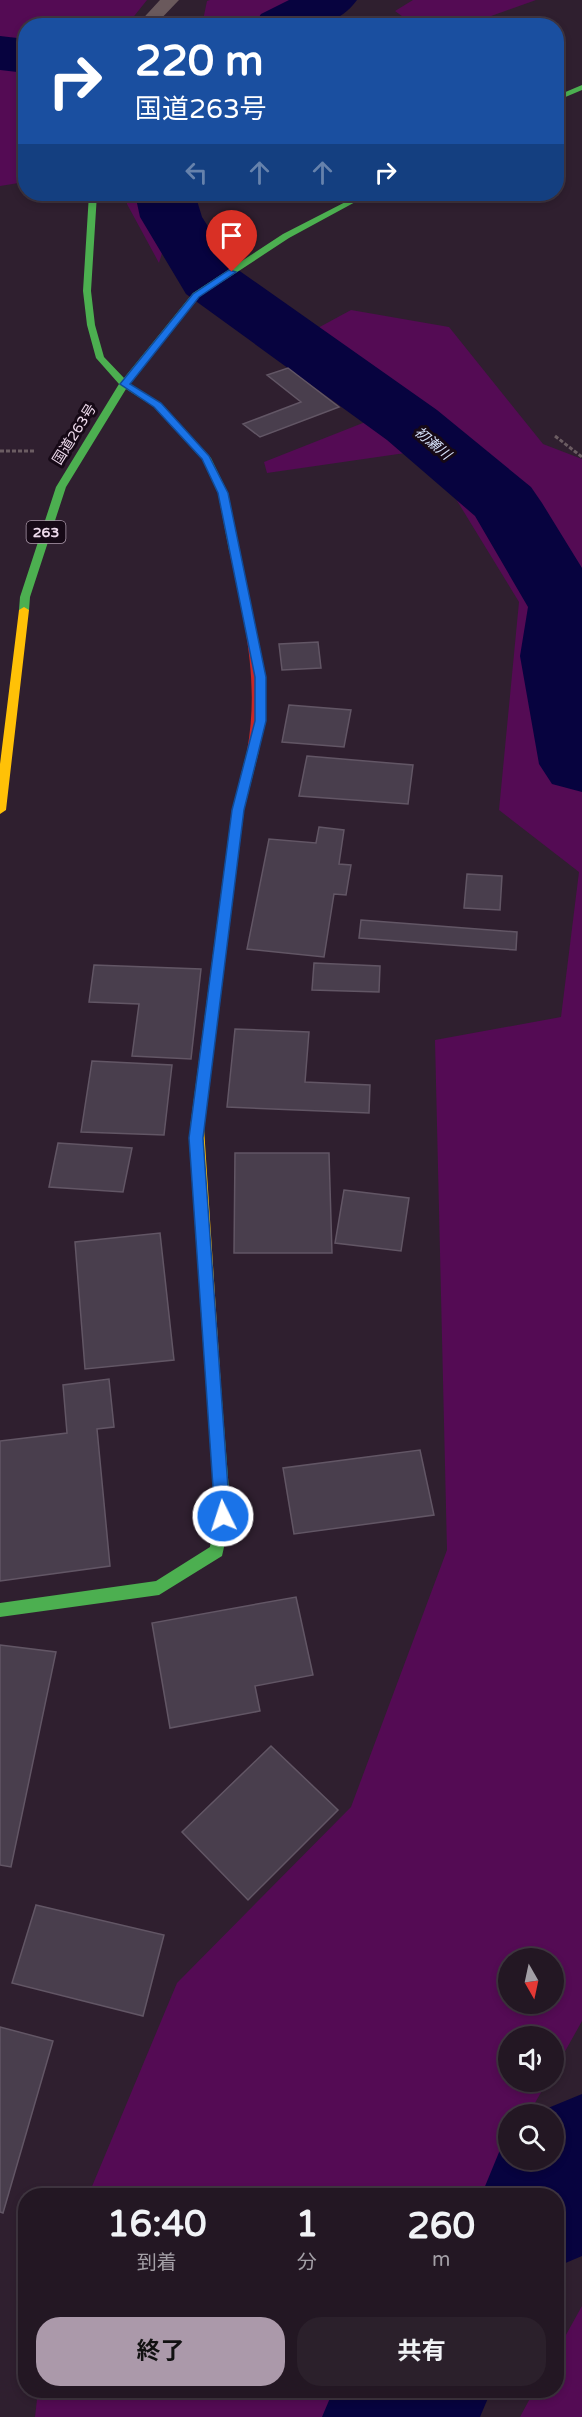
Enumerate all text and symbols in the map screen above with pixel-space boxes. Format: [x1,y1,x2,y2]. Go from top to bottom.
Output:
text: 220 m [135,36,264,87]
icon: right [36,42,114,120]
text: 国道263号 [135,93,267,126]
icon: left [180,156,213,189]
icon: ahead [243,156,276,189]
icon: ahead [306,156,339,189]
icon: right [369,156,402,189]
pin [206,210,257,272]
icon: arrive [215,219,248,252]
street label: 国道263号 [49,401,100,468]
water label: 初瀬川 [411,423,456,465]
road number: 263 [26,521,66,543]
position arrow [191,1484,255,1548]
north arrow [498,1948,564,2014]
map controls [498,1948,564,2170]
button: sound [498,2026,564,2092]
button: search [498,2104,564,2170]
text: 16:40 [107,2203,207,2246]
text: 1 [296,2203,318,2246]
text: 260 [407,2205,475,2248]
text: m [432,2248,450,2272]
text: 到着 [137,2251,177,2275]
text: 分 [297,2251,317,2275]
button: 終了 [36,2317,285,2386]
button: 共有 [297,2317,546,2386]

